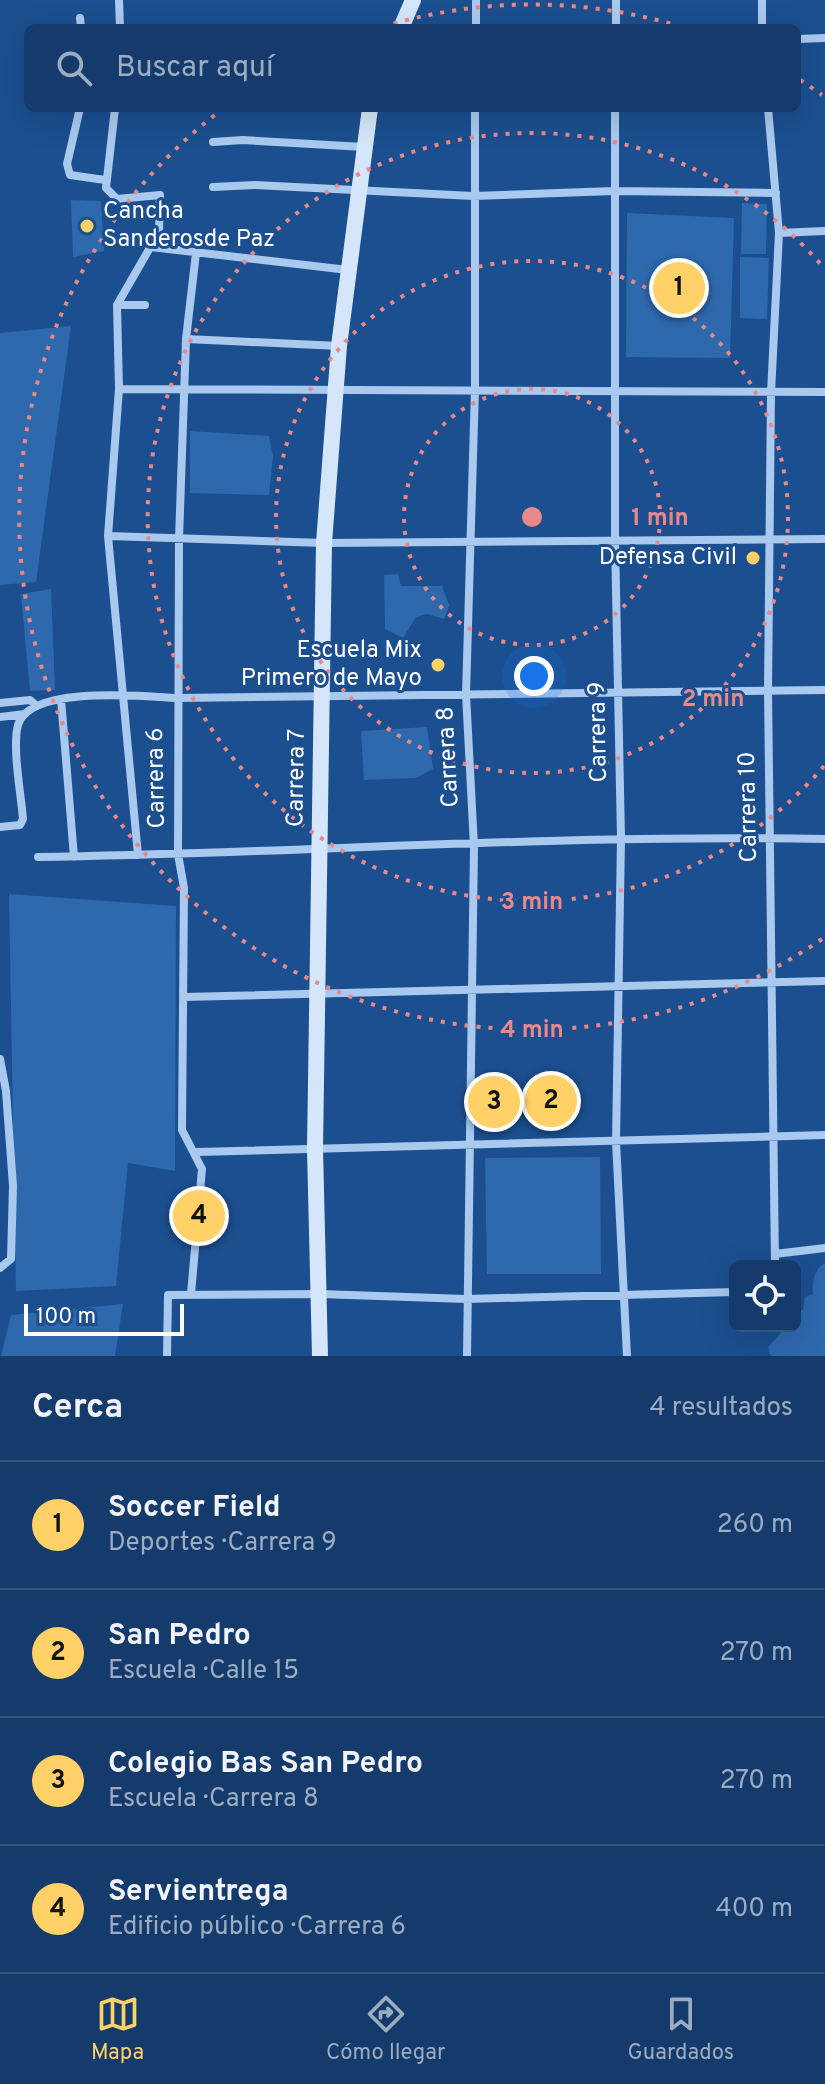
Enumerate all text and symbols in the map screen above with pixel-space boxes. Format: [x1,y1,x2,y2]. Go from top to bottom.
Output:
search box [24,24,801,112]
icon: search [52,46,96,90]
text: Buscar aquí [116,50,274,87]
place label: Cancha Sanderosde Paz [103,197,275,255]
marker: Cancha Sanderosde Paz [78,217,96,235]
pin: 1 [653,258,705,318]
centre of rings [518,503,546,531]
text: 1 min [631,504,689,534]
place label: Defensa Civil [599,543,737,573]
marker: Defensa Civil [744,549,762,567]
place label: Escuela Mix Primero de Mayo [241,636,422,694]
marker: Escuela Mix Primero de Mayo [429,656,447,674]
your location [514,656,554,696]
street label: Carrera 9 [583,681,615,783]
text: 2 min [682,685,744,715]
street label: Carrera 8 [431,706,467,808]
street label: Carrera 6 [141,727,173,829]
street label: Carrera 7 [281,729,313,827]
street label: Carrera 10 [733,751,765,863]
text: 3 min [501,888,563,918]
text: 4 min [500,1016,564,1046]
pin: 2 [525,1071,577,1131]
pin: 3 [468,1072,520,1132]
pin: 4 [173,1186,225,1246]
map controls [729,1260,801,1332]
button: locate [729,1260,801,1332]
scale bar [24,1300,184,1336]
text: 100 m [36,1304,96,1331]
text: Cerca [32,1387,123,1430]
text: 4 resultados [649,1392,793,1425]
text: Soccer Field [108,1490,281,1527]
text: 1 [53,1509,63,1542]
text: 260 m [717,1509,793,1542]
text: Deportes · Carrera 9 [108,1527,337,1560]
text: San Pedro [108,1618,251,1655]
text: 2 [50,1637,66,1670]
text: 270 m [720,1637,793,1670]
text: Escuela · Calle 15 [108,1655,299,1688]
text: Colegio Bas San Pedro [108,1746,423,1783]
text: 3 [50,1765,66,1798]
text: 270 m [720,1765,793,1798]
text: Escuela · Carrera 8 [108,1783,319,1816]
text: Servientrega [108,1874,288,1911]
text: 4 [50,1893,66,1926]
text: 400 m [716,1893,793,1926]
text: Edificio público · Carrera 6 [108,1911,406,1944]
tab: Mapa [91,1992,144,2067]
tab: Cómo llegar [326,1992,446,2067]
tab: Guardados [628,1992,734,2067]

